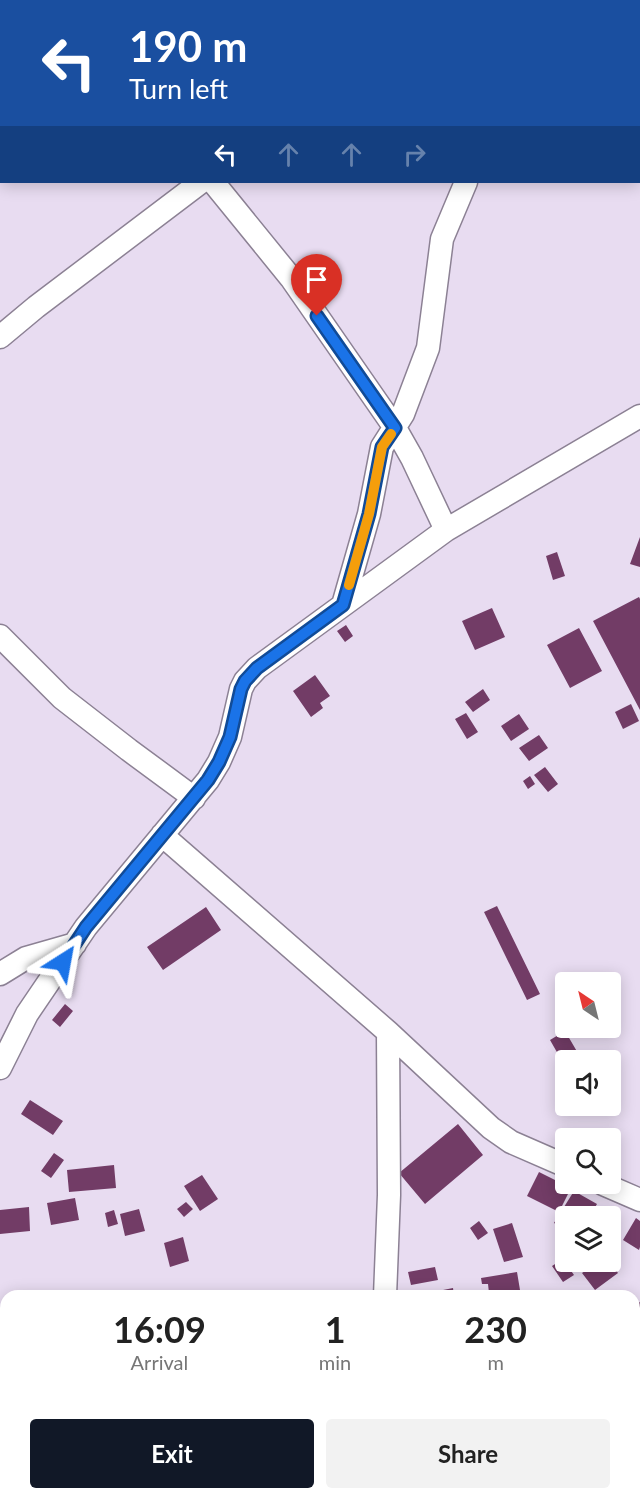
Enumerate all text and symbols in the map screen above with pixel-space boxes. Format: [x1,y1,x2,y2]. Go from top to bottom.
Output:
text: 190 m [129,21,247,71]
icon: left [30,24,108,102]
text: Turn left [129,72,228,105]
icon: left [209,138,242,171]
icon: ahead [272,138,305,171]
icon: ahead [335,138,368,171]
icon: right [398,138,431,171]
pin [291,254,342,316]
icon: arrive [300,263,333,296]
position arrow [31,930,95,994]
north arrow [555,972,621,1038]
map controls [555,972,621,1272]
button: sound [555,1050,621,1116]
button: search [555,1128,621,1194]
button: layers [555,1206,621,1272]
text: 16:09 [113,1307,206,1351]
text: 1 [325,1307,346,1351]
text: 230 [464,1307,527,1351]
text: Arrival [131,1350,188,1374]
text: min [319,1350,351,1374]
text: m [487,1350,504,1374]
button: Exit [30,1419,314,1488]
button: Share [326,1419,610,1488]

